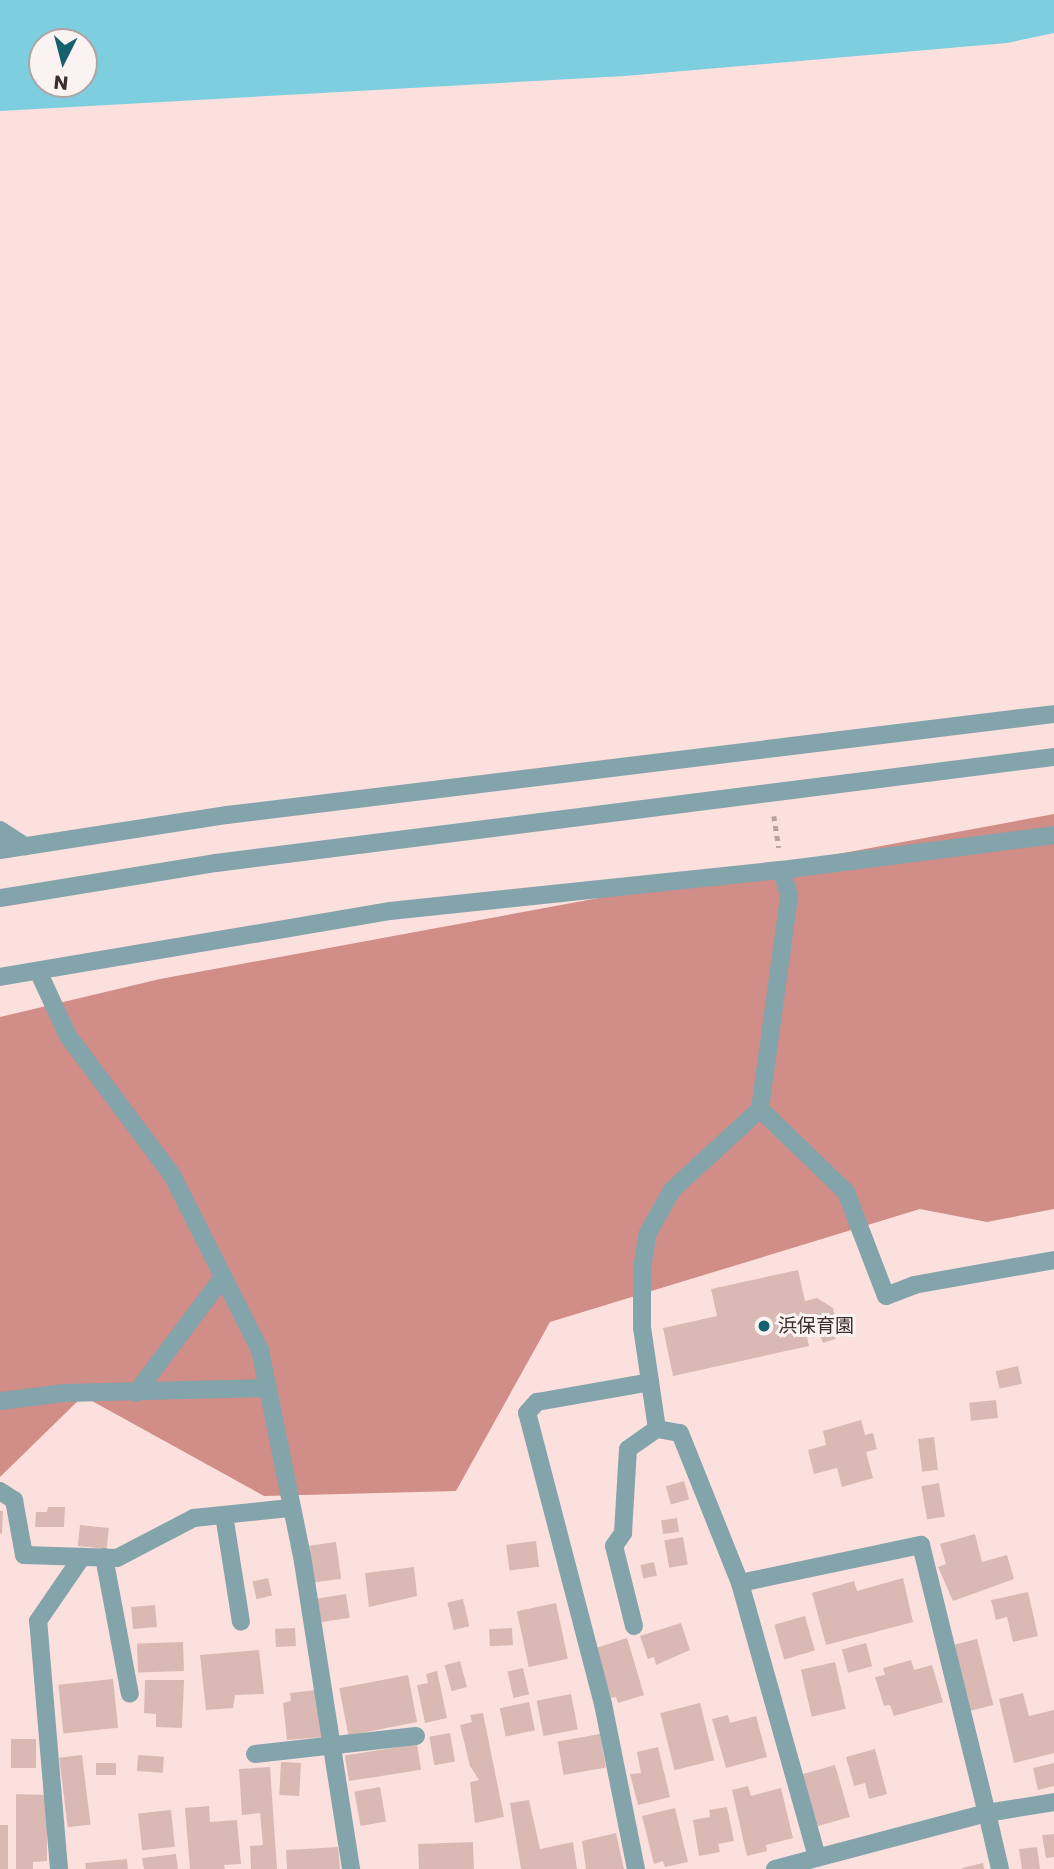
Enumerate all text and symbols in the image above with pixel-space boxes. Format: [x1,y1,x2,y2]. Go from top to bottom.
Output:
north arrow [28,28,98,98]
text: N [52,68,69,97]
place label: 浜保育園 [778,1315,854,1337]
marker: 浜保育園 [756,1318,772,1334]

